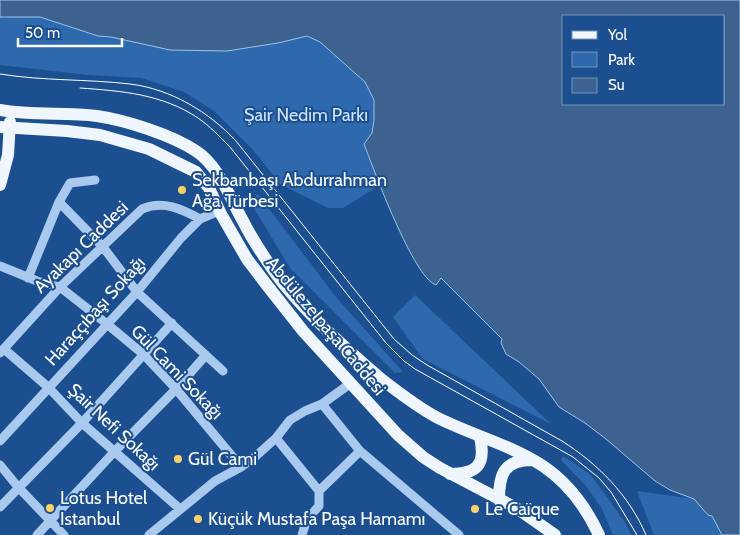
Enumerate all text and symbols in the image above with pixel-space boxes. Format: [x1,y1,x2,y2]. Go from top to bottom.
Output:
scale bar [18,15,121,47]
legend [562,15,725,105]
text: 50 m [25,24,60,42]
text: Yol [607,26,627,44]
text: Park [608,51,635,69]
text: Su [608,76,625,94]
park label: Şair Nedim Parkı [244,104,368,126]
place label: Sekbanbaşı Abdurrahman Ağa Türbesi [192,169,387,212]
marker: Sekbanbaşı Abdurrahman Ağa Türbesi [176,184,188,196]
street label: Ayakapı Caddesi [29,196,133,298]
street label: Haraççıbaşı Sokağı [40,252,150,370]
street label: Abdülezelpaşa Caddesi [261,252,391,400]
street label: Gül Cami Sokağı [126,320,228,424]
street label: Şair Nefi Sokağı [63,379,165,475]
place label: Gül Cami [188,448,257,470]
marker: Gül Cami [172,453,184,465]
place label: Lotus Hotel Istanbul [60,487,148,530]
place label: Le Caïque [485,498,559,520]
marker: Lotus Hotel Istanbul [44,502,56,514]
marker: Le Caïque [469,503,481,515]
place label: Küçük Mustafa Paşa Hamamı [208,508,425,530]
marker: Küçük Mustafa Paşa Hamamı [192,513,204,525]

